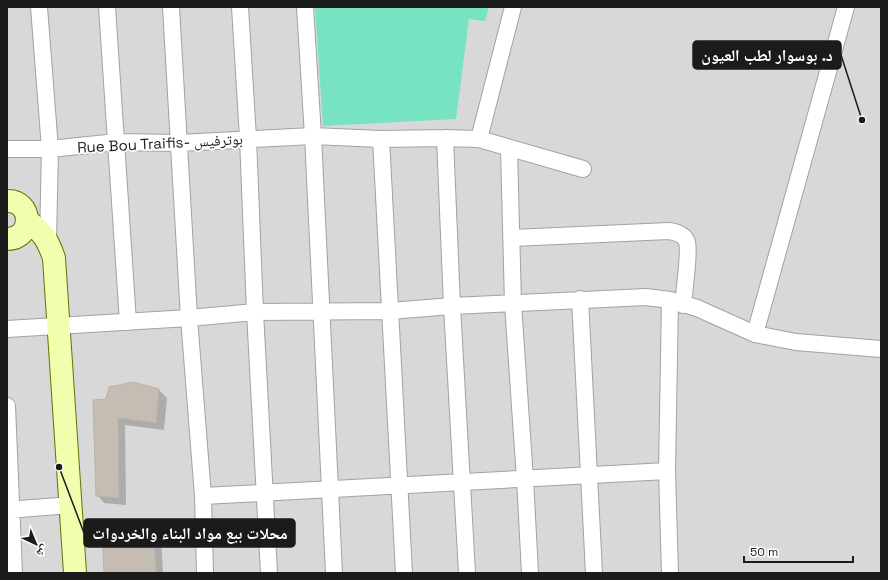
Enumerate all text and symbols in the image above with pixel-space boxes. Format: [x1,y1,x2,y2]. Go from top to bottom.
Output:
callout: د. بوسوار لطب العيون [693,41,841,69]
text: د. بوسوار لطب العيون [701,45,833,66]
street label: Rue Bou Traifis- بوترفيس [77,129,243,158]
callout: محلات ببع مواد البناء والخردوات [84,519,295,547]
text: محلات ببع مواد البناء والخردوات [92,523,288,544]
north arrow [16,524,56,564]
scale bar [744,538,853,564]
text: ش [33,541,52,561]
text: 50 m [750,544,778,560]

